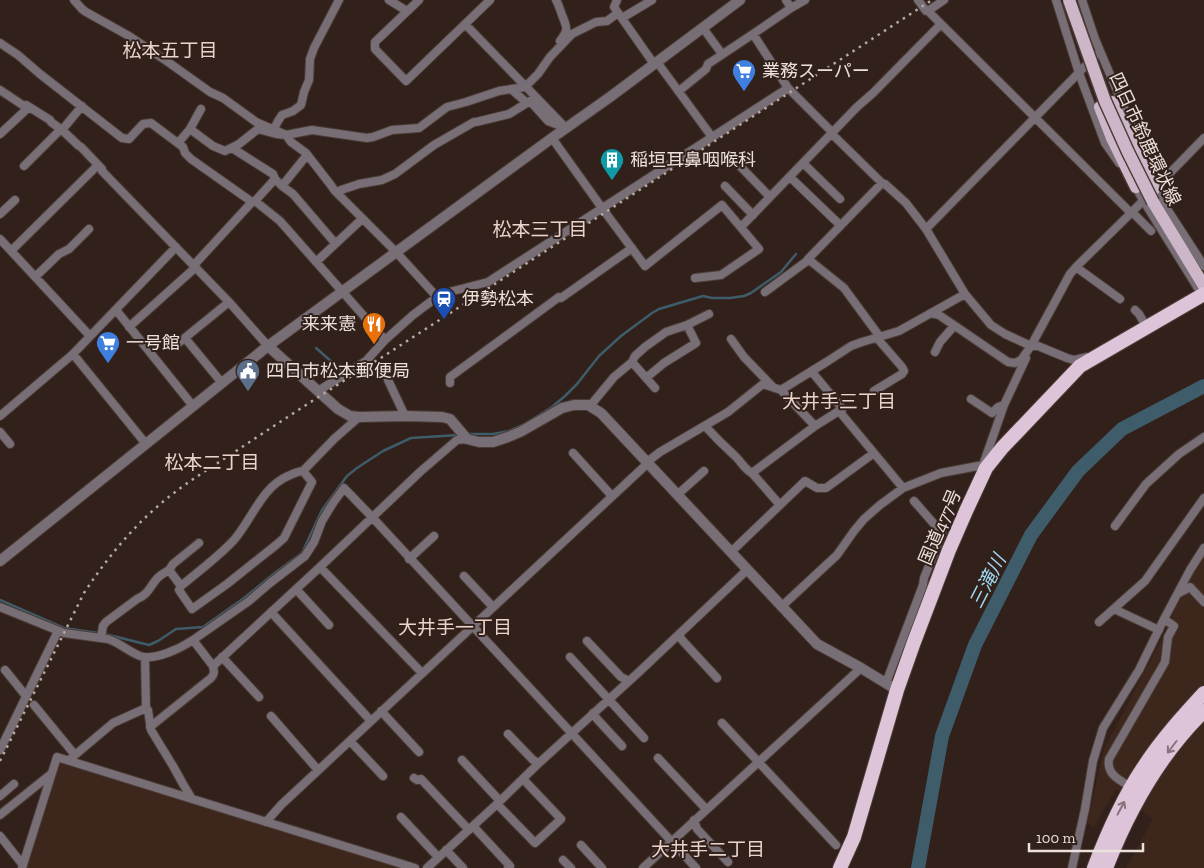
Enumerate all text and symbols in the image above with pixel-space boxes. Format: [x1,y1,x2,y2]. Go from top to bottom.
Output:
district label: 松本五丁目 [122,39,218,62]
supermarket icon: 業務スーパー [731,58,757,92]
place label: 業務スーパー [762,60,870,82]
street label: 四日市鈴鹿環状線 [1105,69,1185,209]
building icon: 稲垣耳鼻咽喉科 [599,147,625,181]
place label: 稲垣耳鼻咽喉科 [630,149,756,171]
district label: 松本三丁目 [492,218,588,241]
station icon: 伊勢松本 [431,286,457,320]
place label: 伊勢松本 [462,288,534,310]
restaurant icon: 来来憲 [361,311,387,345]
place label: 来来憲 [302,313,356,335]
supermarket icon: 一号館 [95,330,121,364]
place label: 一号館 [126,332,180,354]
public building icon: 四日市松本郵便局 [235,358,261,392]
place label: 四日市松本郵便局 [266,360,410,382]
district label: 大井手三丁目 [782,390,896,413]
district label: 松本二丁目 [164,451,260,474]
street label: 国道477号 [914,486,966,568]
water label: 三滝川 [964,549,1012,612]
district label: 大井手一丁目 [398,616,512,639]
one-way arrow [1167,740,1177,754]
one-way arrow [1116,800,1126,815]
scale bar [1029,820,1143,852]
text: 100 m [1036,829,1075,847]
district label: 大井手二丁目 [651,838,765,861]

